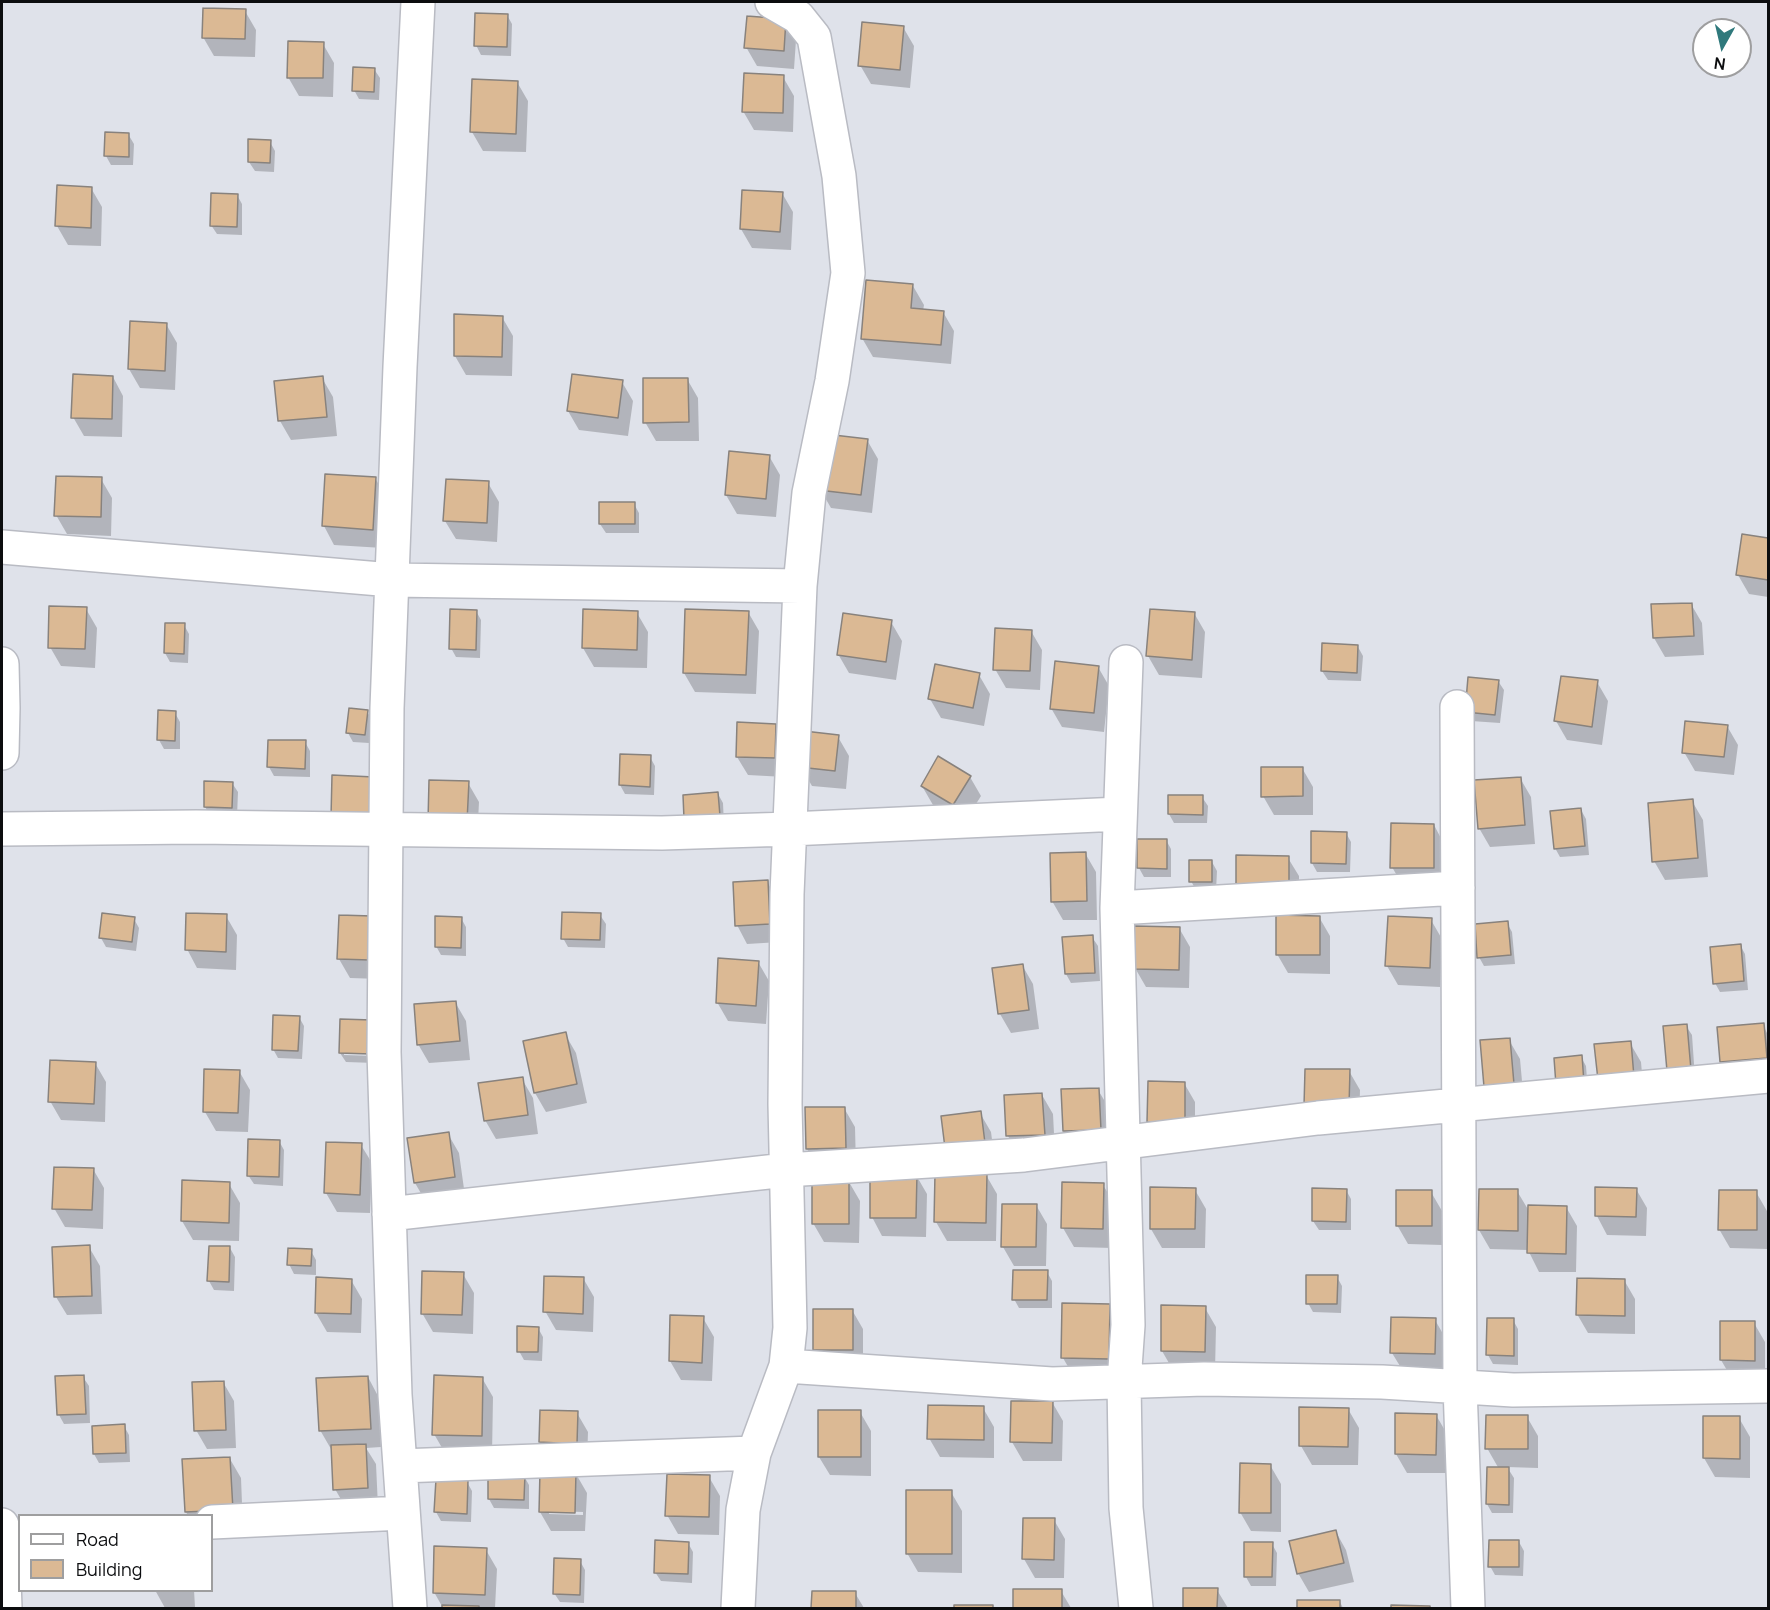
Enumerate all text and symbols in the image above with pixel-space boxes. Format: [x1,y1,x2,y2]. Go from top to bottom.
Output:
north arrow [1692,18,1752,78]
text: N [1713,52,1727,76]
legend [18,1514,213,1592]
text: Road [76,1527,119,1551]
text: Building [76,1557,142,1581]

